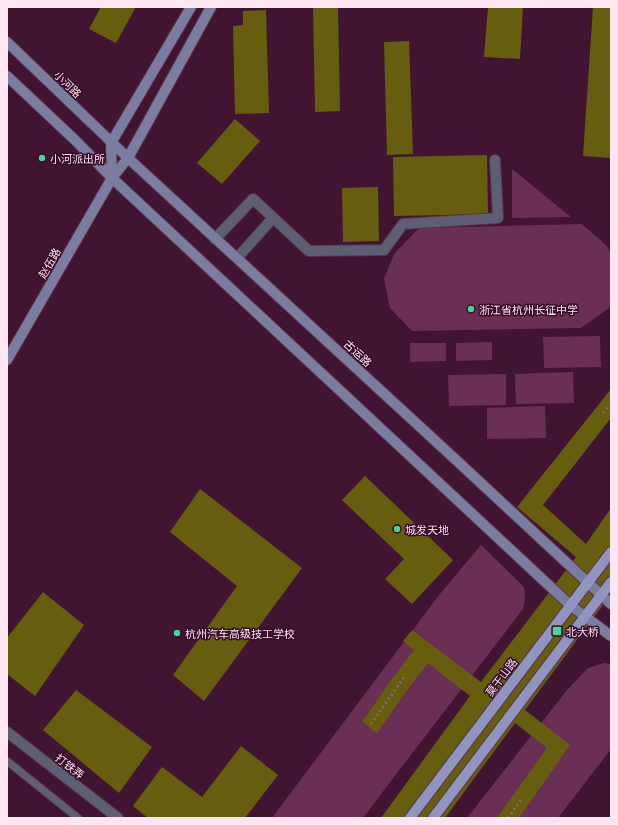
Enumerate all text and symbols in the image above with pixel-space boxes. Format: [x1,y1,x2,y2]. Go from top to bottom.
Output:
street label: 小河路 [52,68,84,100]
place label: 小河派出所 [50,152,105,165]
marker: 小河派出所 [37,153,47,163]
street label: 赵伍路 [35,245,63,281]
place label: 浙江省杭州长征中学 [479,303,578,316]
marker: 浙江省杭州长征中学 [466,304,476,314]
street label: 古运路 [341,337,375,369]
place label: 城发天地 [405,523,449,536]
marker: 城发天地 [392,524,402,534]
marker: 北大桥 [551,625,563,637]
place label: 北大桥 [566,625,599,638]
place label: 杭州汽车高级技工学校 [185,627,295,640]
marker: 杭州汽车高级技工学校 [172,628,182,638]
street label: 莫干山路 [483,656,519,698]
street label: 打铁弄 [53,751,87,781]

